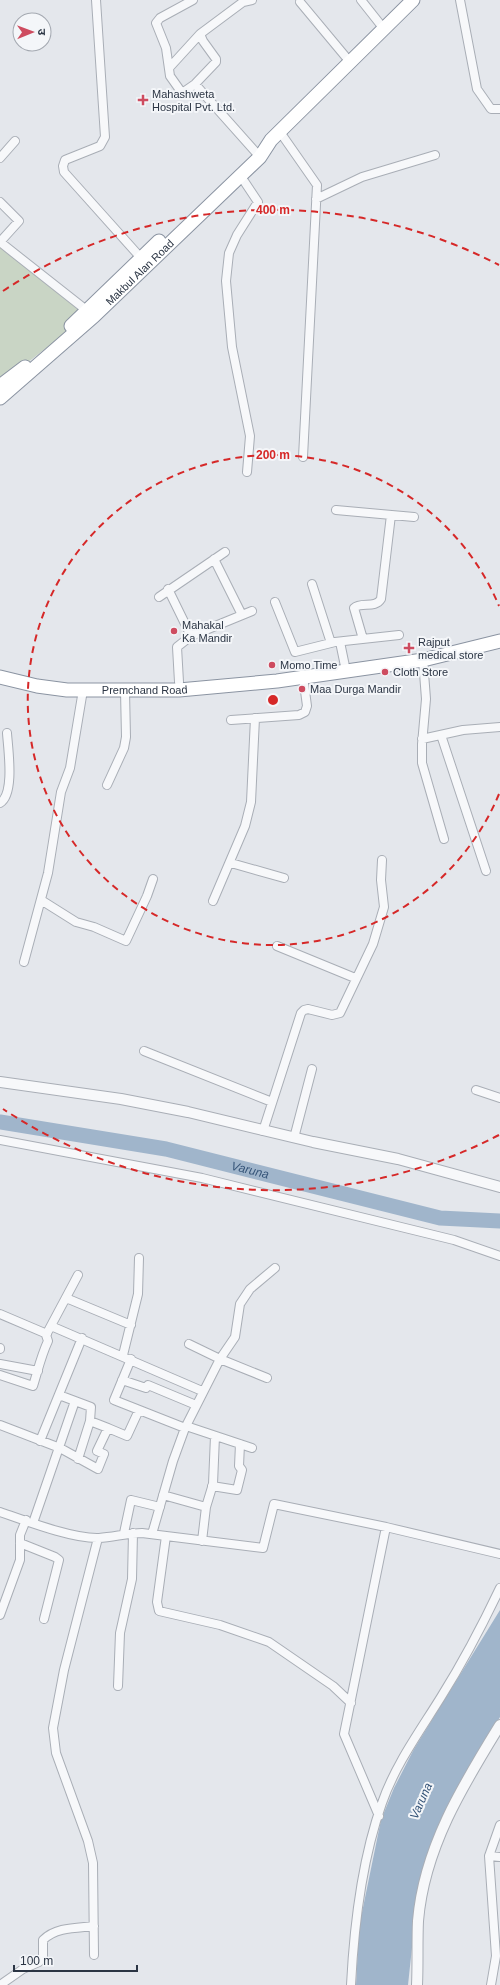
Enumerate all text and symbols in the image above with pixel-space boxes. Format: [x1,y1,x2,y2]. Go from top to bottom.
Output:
north arrow [12,12,52,52]
text: उ [36,29,48,36]
place label: Mahashweta Hospital Pvt. Ltd. [152,88,235,113]
marker: Mahashweta Hospital Pvt. Ltd. [137,94,149,106]
text: 400 m [256,203,290,217]
street label: Makbul Alan Road [103,237,176,307]
text: 200 m [256,448,290,462]
place label: Mahakal Ka Mandir [182,619,232,644]
marker: Mahakal Ka Mandir [169,626,179,636]
place label: Rajput medical store [418,636,483,661]
marker: Rajput medical store [403,642,415,654]
place label: Momo Time [280,659,337,671]
marker: Momo Time [267,660,277,670]
place label: Cloth Store [393,666,448,678]
marker: Cloth Store [380,667,390,677]
street label: Premchand Road [102,683,188,696]
place label: Maa Durga Mandir [310,683,401,695]
marker: Maa Durga Mandir [297,684,307,694]
centre of rings [266,693,280,707]
water label: Varuna [230,1159,271,1182]
water label: Varuna [407,1780,435,1821]
scale bar [14,1947,137,1973]
text: 100 m [20,1954,53,1968]

